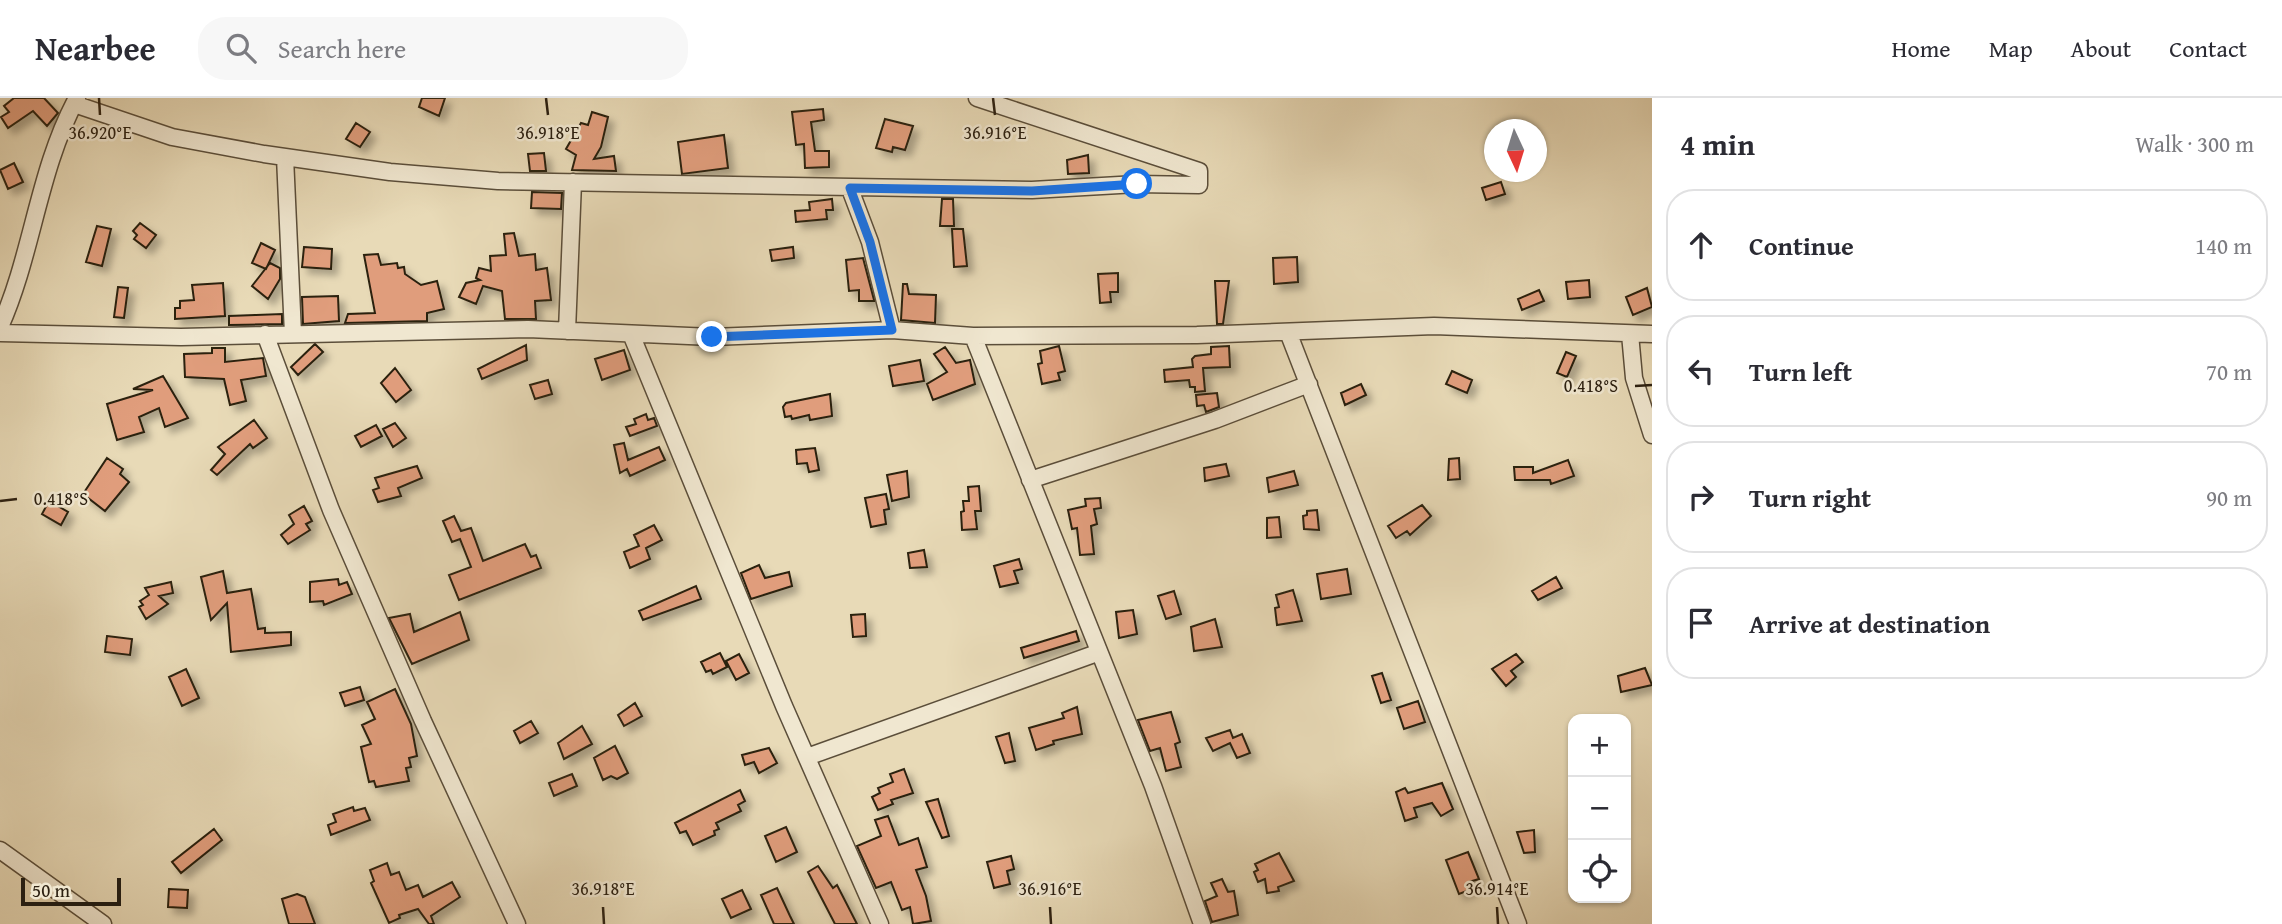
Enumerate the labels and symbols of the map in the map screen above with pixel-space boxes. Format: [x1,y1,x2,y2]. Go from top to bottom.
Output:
text: 36.920°E [68,119,132,146]
text: 36.918°E [516,119,580,146]
text: 36.916°E [963,119,1027,146]
north arrow [1484,119,1547,182]
route start [1121,168,1152,199]
route end [696,321,727,352]
text: 0.418°S [1564,372,1618,399]
text: 0.418°S [34,485,88,512]
scale bar [21,875,121,907]
text: 36.918°E [571,875,635,902]
text: 36.916°E [1018,875,1082,902]
text: 36.914°E [1465,875,1529,902]

